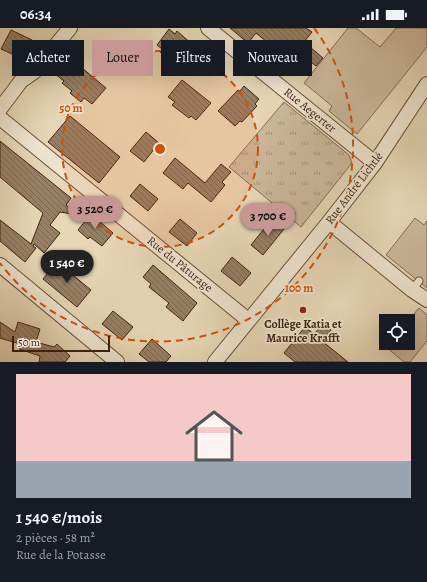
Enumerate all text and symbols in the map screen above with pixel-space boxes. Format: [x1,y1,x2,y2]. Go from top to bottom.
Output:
text: 06:34 [20,4,52,24]
chip: Acheter [12,40,84,76]
chip: Louer [92,40,153,76]
chip: Filtres [161,40,225,76]
chip: Nouveau [233,40,312,76]
street label: Rue Aegerter [280,84,340,136]
text: 50 m [59,100,83,116]
centre of rings [153,142,167,156]
street label: Rue André Lichtlé [322,149,386,227]
pin: 3 520 € [58,196,132,230]
text: 3 520 € [77,200,113,217]
pin: 3 700 € [231,203,305,237]
text: 3 700 € [250,207,286,224]
street label: Rue du Pâturage [144,232,216,296]
pin: 1 540 € [30,250,104,284]
text: 1 540 € [50,254,84,271]
text: 100 m [285,280,313,296]
marker: Collège Katia et Maurice Krafft [298,305,308,315]
map controls [379,314,415,350]
button: locate [379,314,415,350]
place label: Collège Katia et Maurice Krafft [264,316,342,346]
scale bar [12,334,110,353]
text: 50 m [18,335,40,350]
icon: home [178,400,250,472]
text: 1 540 €/mois [16,506,102,529]
text: 2 pièces · 58 m² [16,529,95,546]
text: Rue de la Potasse [16,546,106,563]

